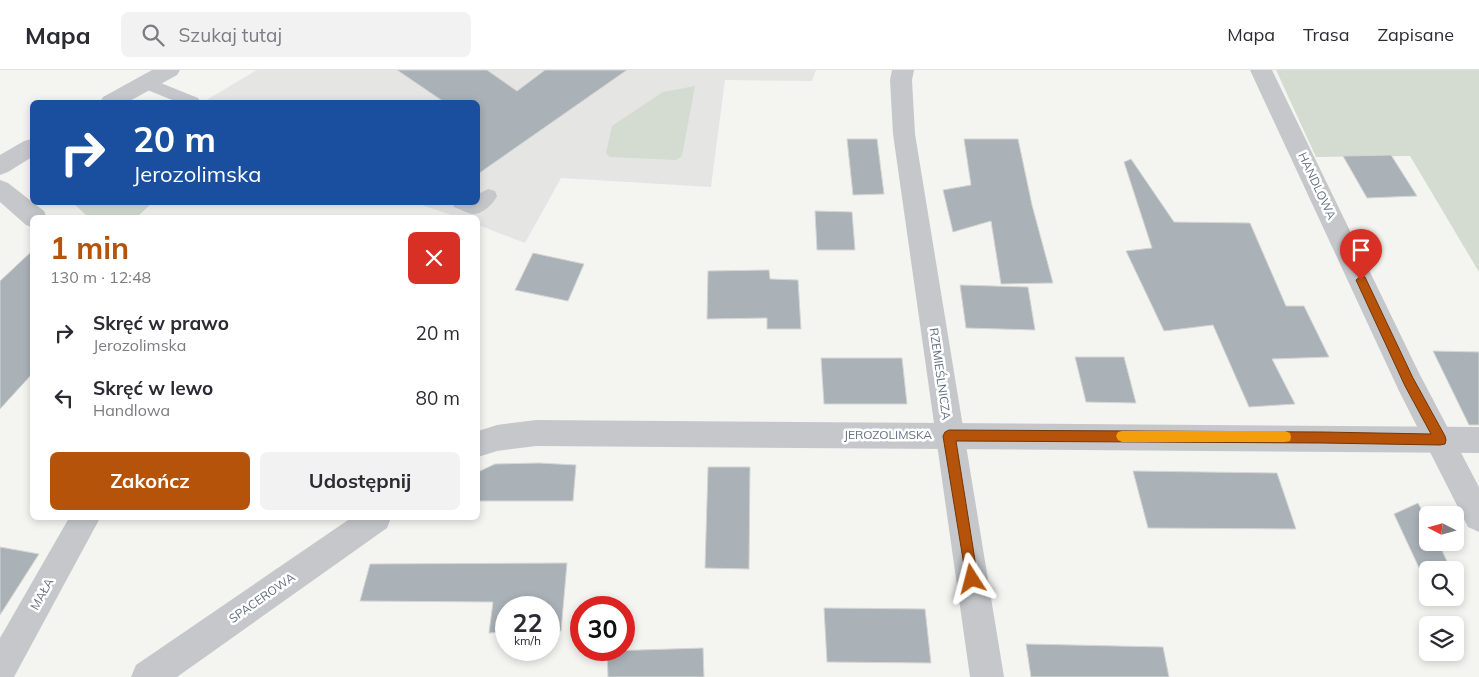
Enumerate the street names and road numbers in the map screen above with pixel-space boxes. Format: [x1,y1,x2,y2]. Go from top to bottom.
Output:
street label: HANDLOWA [1295,150,1340,222]
street label: RZEMIEŚLNICZA [927,327,954,421]
street label: JEROZOLIMSKA [844,427,932,442]
street label: SPACEROWA [226,569,298,626]
street label: MAŁA [27,575,57,612]

